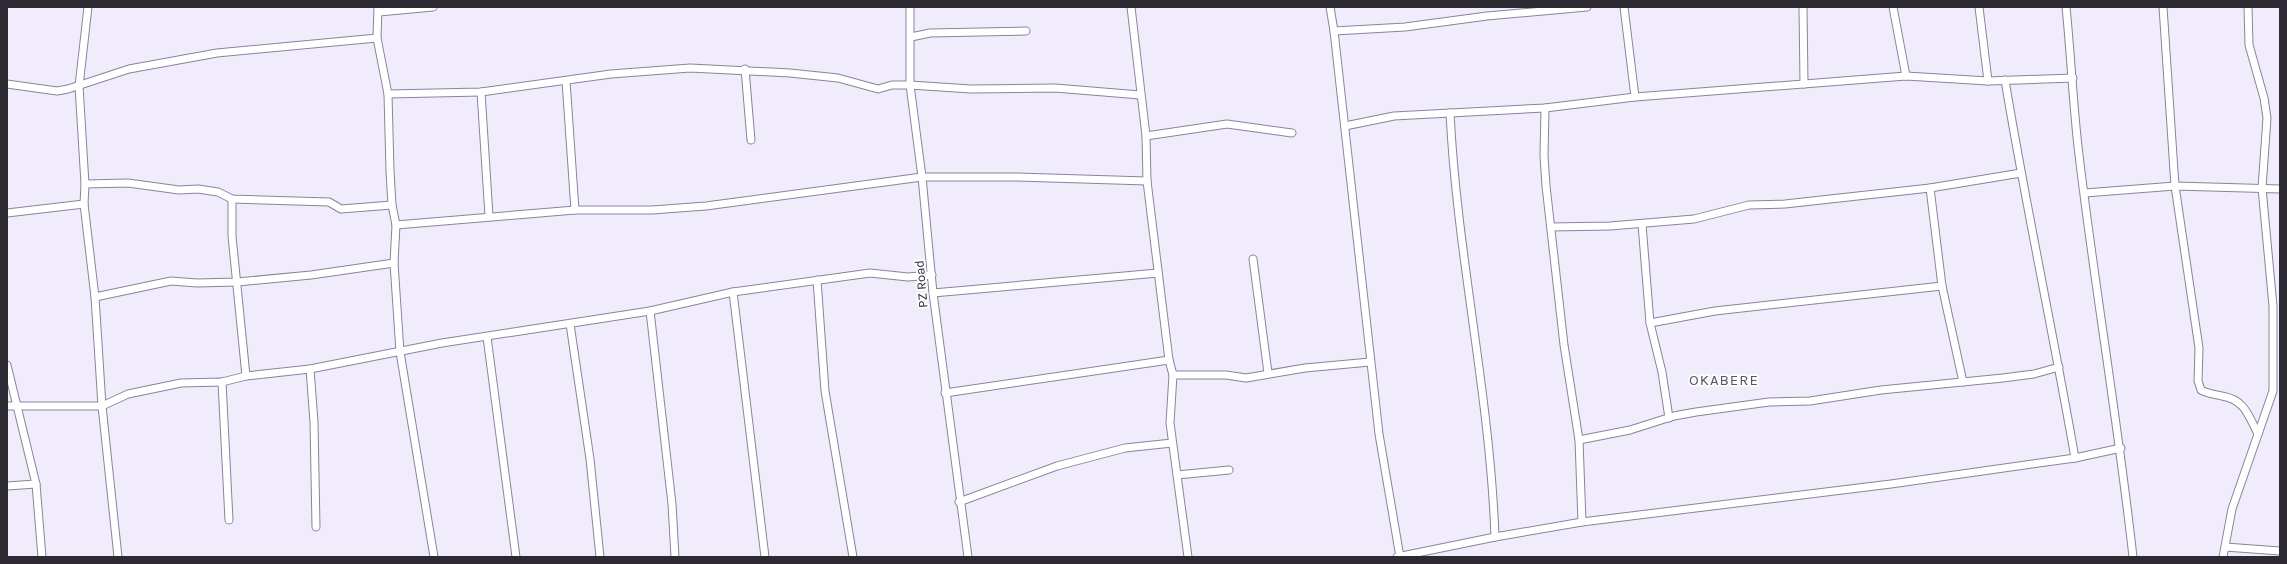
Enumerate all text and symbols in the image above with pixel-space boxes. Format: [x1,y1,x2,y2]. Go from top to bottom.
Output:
street label: PZ Road [911,259,931,309]
district label: OKABERE [1689,371,1759,389]

